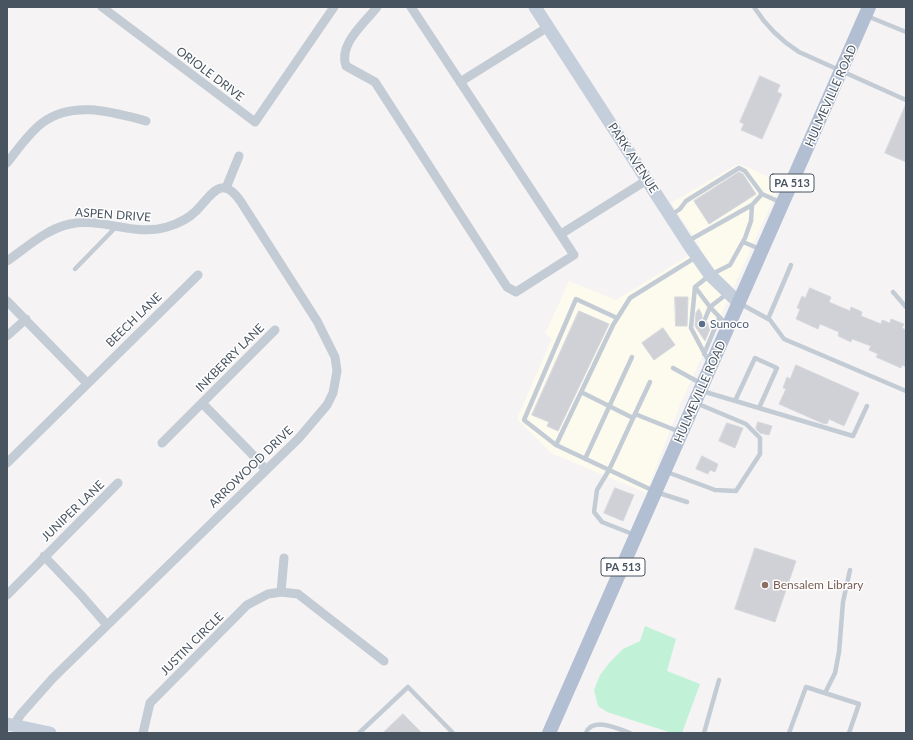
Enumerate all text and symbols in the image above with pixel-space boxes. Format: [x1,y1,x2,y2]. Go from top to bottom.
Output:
street label: HULMEVILLE ROAD [802,43,860,149]
street label: ORIOLE DRIVE [173,44,247,104]
street label: PARK AVENUE [605,120,661,196]
road number: PA 513 [770,174,814,192]
street label: ASPEN DRIVE [75,205,151,225]
street label: BEECH LANE [103,290,165,350]
place label: Sunoco [710,317,749,331]
marker: Sunoco [697,319,707,329]
street label: INKBERRY LANE [193,321,267,395]
street label: HULMEVILLE ROAD [671,339,729,445]
street label: ARROWOOD DRIVE [206,423,296,511]
street label: JUNIPER LANE [39,478,107,544]
road number: PA 513 [601,558,645,576]
place label: Bensalem Library [773,578,864,592]
marker: Bensalem Library [760,580,770,590]
street label: JUSTIN CIRCLE [158,610,226,678]

